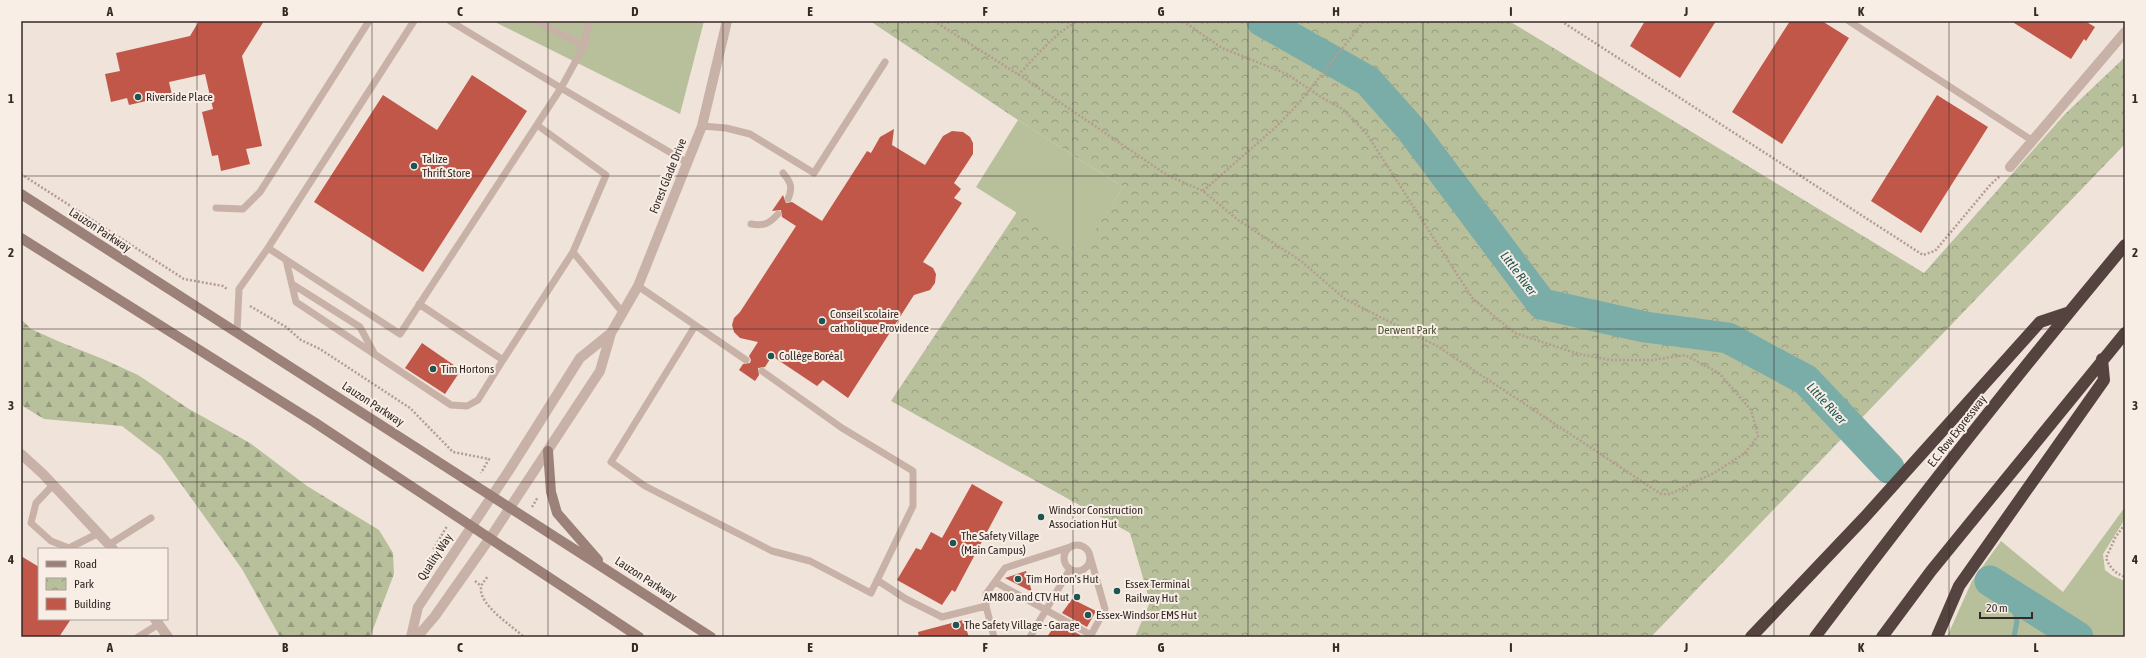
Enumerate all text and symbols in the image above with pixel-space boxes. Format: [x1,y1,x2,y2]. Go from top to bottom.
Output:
text: A [106,4,114,19]
text: B [282,4,289,19]
text: C [457,4,463,19]
text: D [631,4,639,19]
text: E [807,4,813,19]
text: F [982,4,988,19]
text: G [1158,4,1165,19]
text: H [1332,4,1340,19]
text: I [1509,4,1513,19]
text: J [1683,4,1688,19]
text: K [1858,4,1865,19]
text: L [2033,4,2039,19]
place label: Riverside Place [146,90,213,104]
text: 1 [8,91,14,106]
text: 1 [2132,91,2138,106]
marker: Riverside Place [133,92,143,102]
street label: Forest Glade Drive [647,136,689,216]
place label: Talize Thrift Store [422,152,471,180]
marker: Talize Thrift Store [409,161,419,171]
street label: Lauzon Parkway [66,205,134,255]
text: 2 [8,245,14,260]
text: 2 [2132,245,2138,260]
water label: Little River [1497,248,1541,299]
place label: Conseil scolaire catholique Providence [830,307,929,335]
marker: Conseil scolaire catholique Providence [817,316,827,326]
park label: Derwent Park [1377,323,1437,337]
place label: Collège Boréal [779,349,844,363]
marker: Collège Boréal [766,351,776,361]
place label: Tim Hortons [441,362,494,376]
marker: Tim Hortons [428,364,438,374]
street label: Lauzon Parkway [339,379,407,429]
water label: Little River [1804,380,1850,428]
street label: E.C. Row Expressway [1925,392,1989,470]
text: 3 [8,398,14,413]
text: 3 [2132,398,2138,413]
place label: Windsor Construction Association Hut [1049,503,1143,531]
marker: Windsor Construction Association Hut [1036,512,1046,522]
place label: The Safety Village (Main Campus) [961,529,1039,557]
street label: Quality Way [415,531,455,583]
marker: The Safety Village (Main Campus) [948,538,958,548]
legend [38,548,168,620]
text: 4 [7,552,14,567]
text: 4 [2131,552,2138,567]
street label: Lauzon Parkway [612,554,680,604]
text: Road [74,557,97,571]
place label: Tim Horton's Hut [1026,572,1099,586]
marker: Tim Horton's Hut [1013,574,1023,584]
text: Park [74,577,95,591]
place label: Essex Terminal Railway Hut [1125,577,1191,605]
marker: Essex Terminal Railway Hut [1112,586,1122,596]
place label: AM800 and CTV Hut [983,590,1070,604]
marker: AM800 and CTV Hut [1072,592,1082,602]
scale bar [1980,594,2032,620]
text: Building [74,597,112,611]
text: 20 m [1986,601,2008,615]
place label: Essex-Windsor EMS Hut [1096,608,1197,622]
marker: Essex-Windsor EMS Hut [1083,610,1093,620]
place label: The Safety Village - Garage [964,618,1080,632]
marker: The Safety Village - Garage [951,620,961,630]
text: A [106,640,114,655]
text: B [282,640,289,655]
text: C [457,640,463,655]
text: D [631,640,639,655]
text: E [807,640,813,655]
text: F [982,640,988,655]
text: G [1158,640,1165,655]
text: H [1332,640,1340,655]
text: I [1509,640,1513,655]
text: J [1683,640,1688,655]
text: K [1858,640,1865,655]
text: L [2033,640,2039,655]

